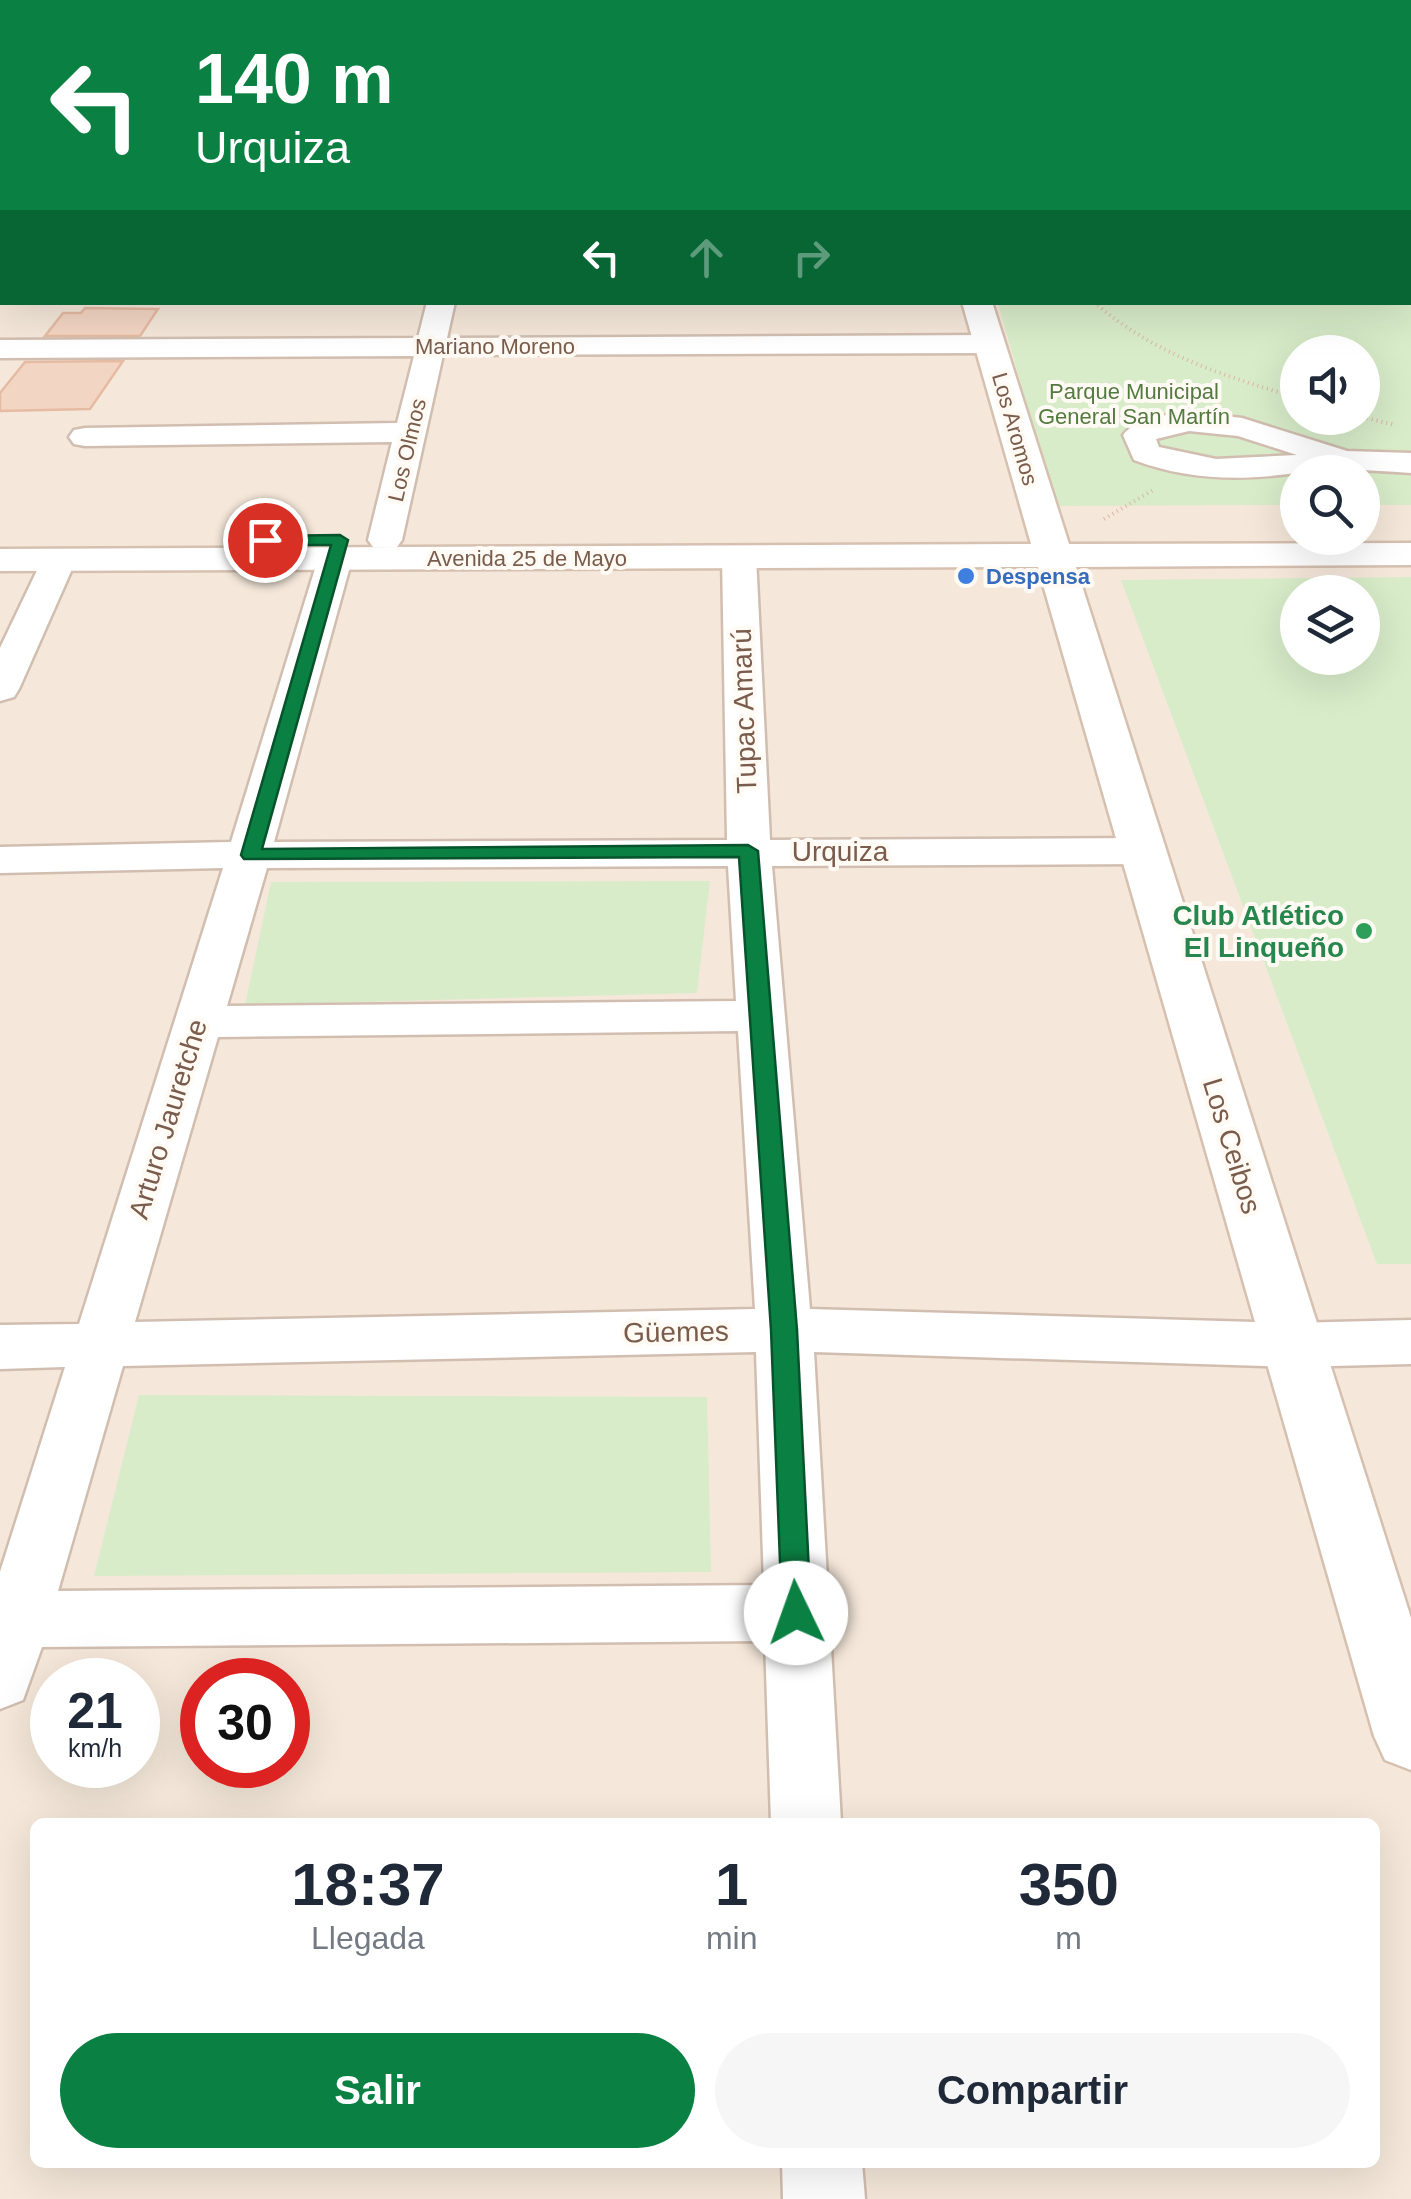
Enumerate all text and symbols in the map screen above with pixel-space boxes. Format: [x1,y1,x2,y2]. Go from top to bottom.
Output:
icon: left [30,40,160,170]
text: 140 m [195,40,393,118]
text: Urquiza [195,122,350,173]
icon: left [574,230,629,285]
icon: ahead [679,230,734,285]
icon: right [784,230,839,285]
street label: Mariano Moreno [415,334,575,359]
map controls [1280,335,1380,675]
button: sound [1280,335,1380,435]
street label: Los Aromos [987,370,1043,488]
park label: Parque Municipal General San Martín [1038,379,1230,429]
street label: Los Olmos [383,396,431,504]
button: search [1280,455,1380,555]
pin [223,498,308,583]
icon: arrive [238,513,293,568]
street label: Avenida 25 de Mayo [427,546,627,571]
place label: Despensa [986,564,1091,589]
marker: Despensa [955,565,977,587]
button: layers [1280,575,1380,675]
street label: Tupac Amarú [726,628,762,794]
street label: Urquiza [792,836,889,867]
place label: Club Atlético El Linqueño [1172,900,1344,963]
marker: Club Atlético El Linqueño [1353,920,1375,942]
street label: Arturo Jauretche [123,1015,213,1223]
street label: Los Ceibos [1197,1074,1267,1218]
street label: Güemes [623,1316,729,1348]
position arrow [744,1561,848,1665]
speed limit sign: 30 [180,1658,310,1788]
text: 21 [67,1683,123,1739]
text: km/h [68,1734,122,1762]
text: 18:37 [291,1851,445,1918]
text: 1 [715,1851,748,1918]
text: 350 [1019,1851,1119,1918]
text: Llegada [311,1920,425,1956]
text: min [706,1920,757,1956]
text: m [1055,1920,1082,1956]
button: Salir [60,2033,695,2148]
button: Compartir [715,2033,1350,2148]

